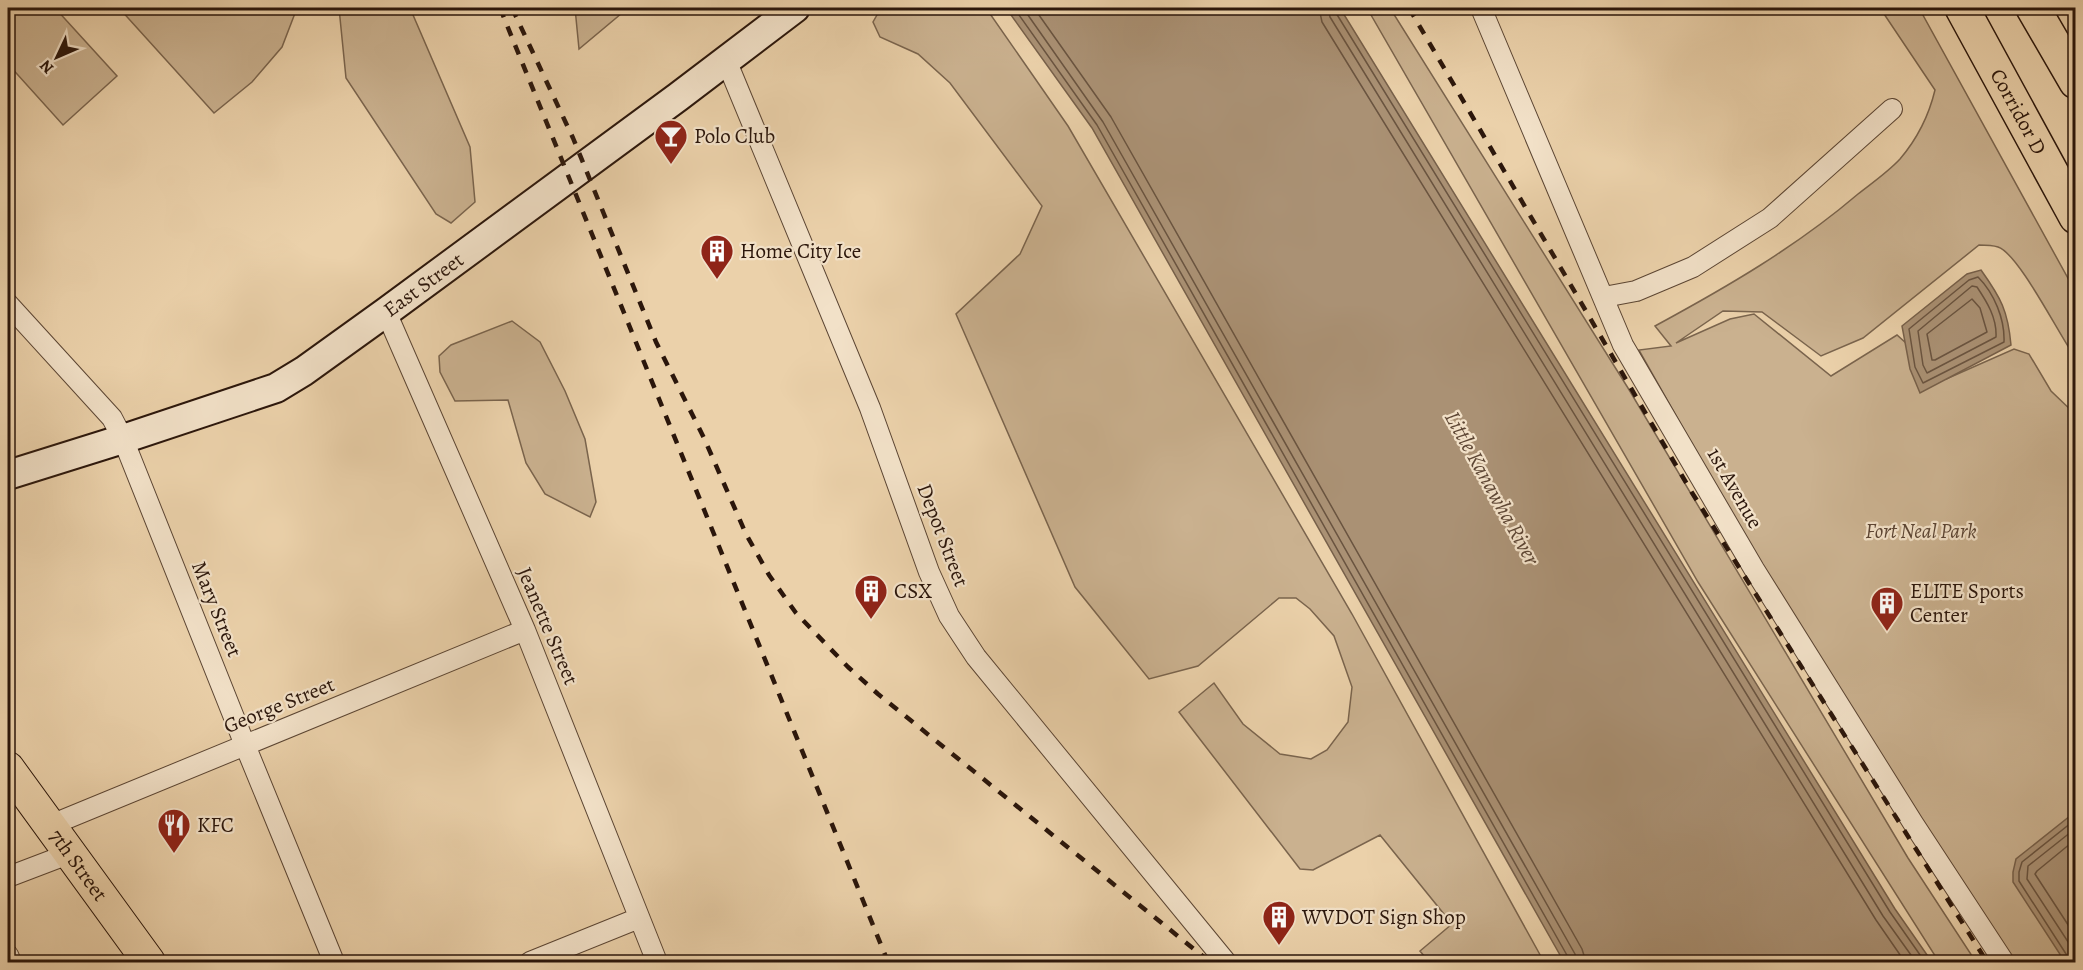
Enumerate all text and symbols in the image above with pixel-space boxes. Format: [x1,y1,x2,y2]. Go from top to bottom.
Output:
north arrow [27,27,87,87]
text: N [35,55,59,79]
street label: Corridor D [1984,64,2053,160]
bar icon: Polo Club [653,118,689,165]
place label: Polo Club [694,122,775,150]
building icon: Home City Ice [699,233,735,280]
place label: Home City Ice [740,237,861,265]
street label: East Street [378,246,469,323]
water label: Little Kanawha River [1437,406,1547,572]
street label: 1st Avenue [1701,442,1769,534]
street label: Depot Street [910,479,976,591]
park label: Fort Neal Park [1865,517,1977,545]
street label: Mary Street [185,557,249,661]
street label: Jeanette Street [511,563,585,689]
building icon: CSX [853,573,889,620]
place label: CSX [894,577,932,605]
place label: ELITE Sports Center [1910,577,2024,629]
building icon: ELITE Sports Center [1869,585,1905,632]
street label: George Street [219,670,339,740]
restaurant icon: KFC [156,807,192,854]
place label: KFC [197,811,234,839]
street label: 7th Street [43,823,114,907]
building icon: WVDOT Sign Shop [1261,899,1297,946]
place label: WVDOT Sign Shop [1301,903,1466,931]

